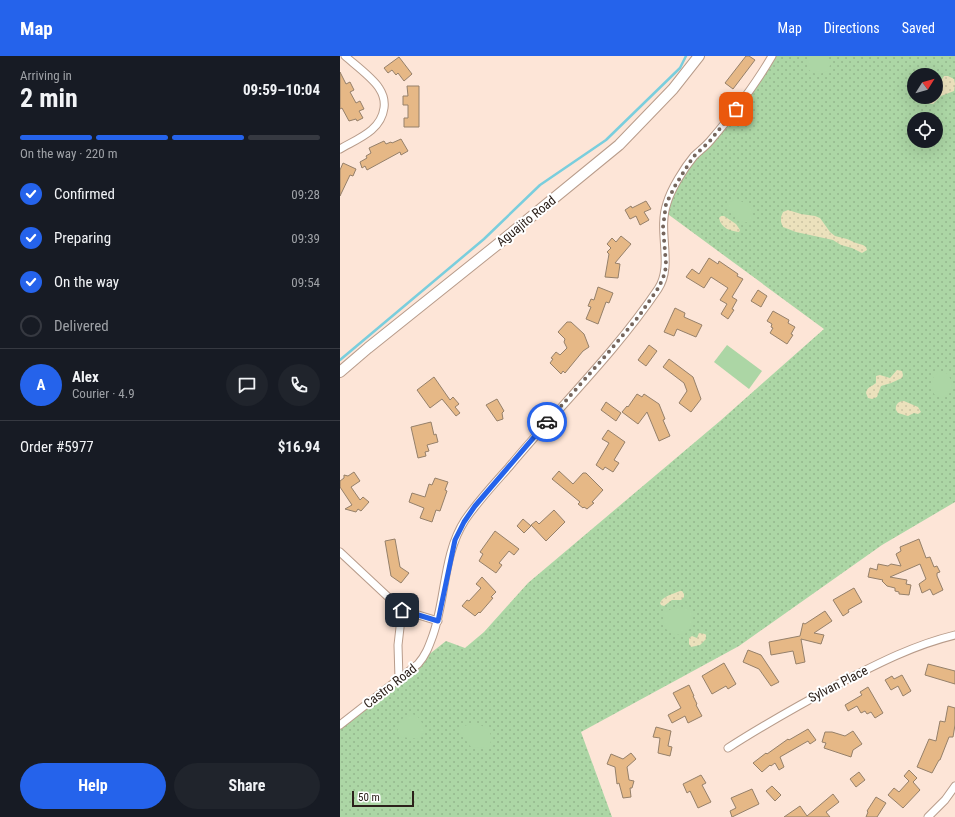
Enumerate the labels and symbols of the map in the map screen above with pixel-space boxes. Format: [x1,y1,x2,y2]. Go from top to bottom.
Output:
north arrow [907,68,943,104]
pin [719,92,753,126]
street label: Aguajito Road [493,193,559,249]
courier [527,402,567,442]
pin [385,593,419,627]
street label: Castro Road [361,661,419,711]
street label: Sylvan Place [806,663,870,705]
scale bar [352,789,414,808]

